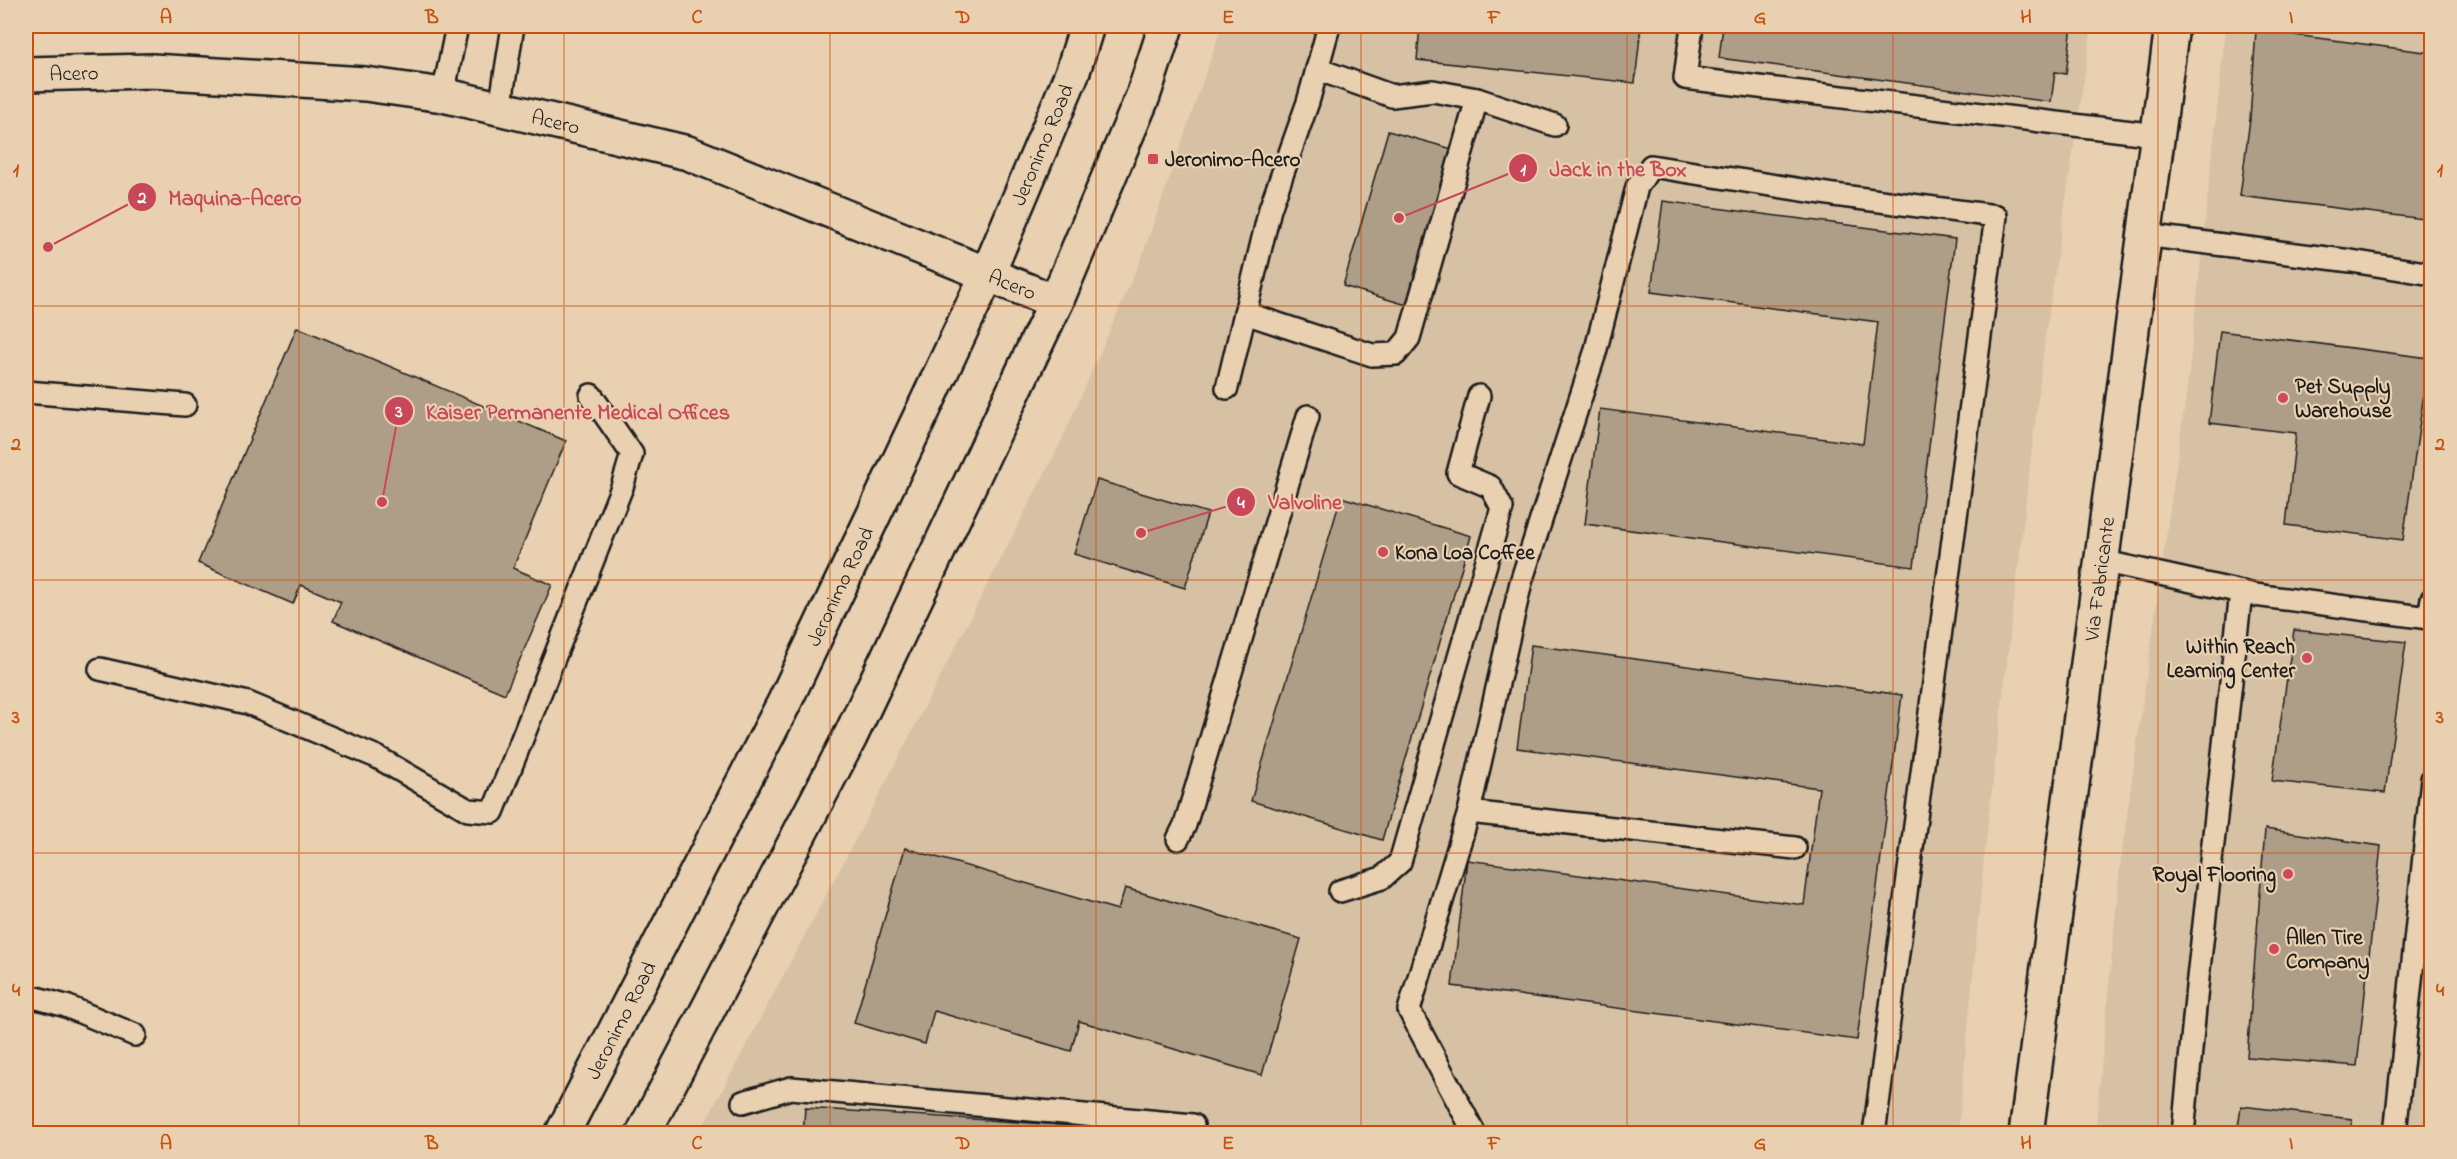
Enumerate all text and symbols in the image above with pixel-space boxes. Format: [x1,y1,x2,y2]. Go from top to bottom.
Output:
text: A [160,4,172,33]
text: B [424,4,439,33]
text: C [692,4,703,33]
text: D [955,4,970,33]
text: E [1222,4,1234,33]
text: F [1487,4,1501,33]
text: G [1754,4,1767,33]
text: H [2020,4,2032,33]
text: I [2289,4,2294,33]
street label: Acero [49,59,99,90]
street label: Jeronimo Road [1005,80,1083,211]
street label: Acero [528,103,583,144]
place label: Jeronimo-Acero [1165,146,1300,176]
callout: Jack in the Box [1508,148,1699,188]
marker: Jeronimo-Acero [1146,152,1160,166]
text: Jack in the Box [1549,155,1687,187]
text: 1 [13,157,20,186]
text: 1 [2437,157,2444,186]
text: 1 [1520,158,1526,184]
callout: Maquina-Acero [127,177,314,217]
text: Maquina-Acero [168,184,302,216]
text: 2 [137,186,147,212]
street label: Acero [983,263,1040,309]
place label: Pet Supply Warehouse [2295,373,2392,427]
callout: Kaiser Permanente Medical Offices [384,391,742,431]
marker: Pet Supply Warehouse [2276,391,2290,405]
text: Kaiser Permanente Medical Offices [426,398,730,430]
text: 3 [394,400,403,426]
text: 2 [10,431,21,460]
text: 2 [2434,431,2445,460]
callout: Valvoline [1226,482,1354,522]
text: Valvoline [1267,488,1343,520]
text: 4 [1237,491,1245,517]
street label: Via Fabricante [2078,514,2124,644]
street label: Jeronimo Road [800,522,883,652]
place label: Kona Loa Coffee [1395,539,1535,569]
marker: Kona Loa Coffee [1376,545,1390,559]
place label: Within Reach Learning Center [2167,633,2295,689]
marker: Within Reach Learning Center [2300,651,2314,665]
text: 3 [11,704,20,733]
text: 3 [2435,704,2444,733]
place label: Royal Flooring [2153,861,2276,893]
marker: Royal Flooring [2281,867,2295,881]
place label: Allen Tire Company [2286,924,2370,980]
marker: Allen Tire Company [2267,942,2281,956]
street label: Jeronimo Road [579,957,665,1086]
text: 4 [12,977,21,1006]
text: 4 [2436,977,2445,1006]
text: A [160,1130,172,1159]
text: B [424,1130,439,1159]
text: C [692,1130,703,1159]
text: D [955,1130,970,1159]
text: E [1222,1130,1234,1159]
text: F [1487,1130,1501,1159]
text: G [1754,1130,1767,1159]
text: H [2020,1130,2032,1159]
text: I [2289,1130,2294,1159]

